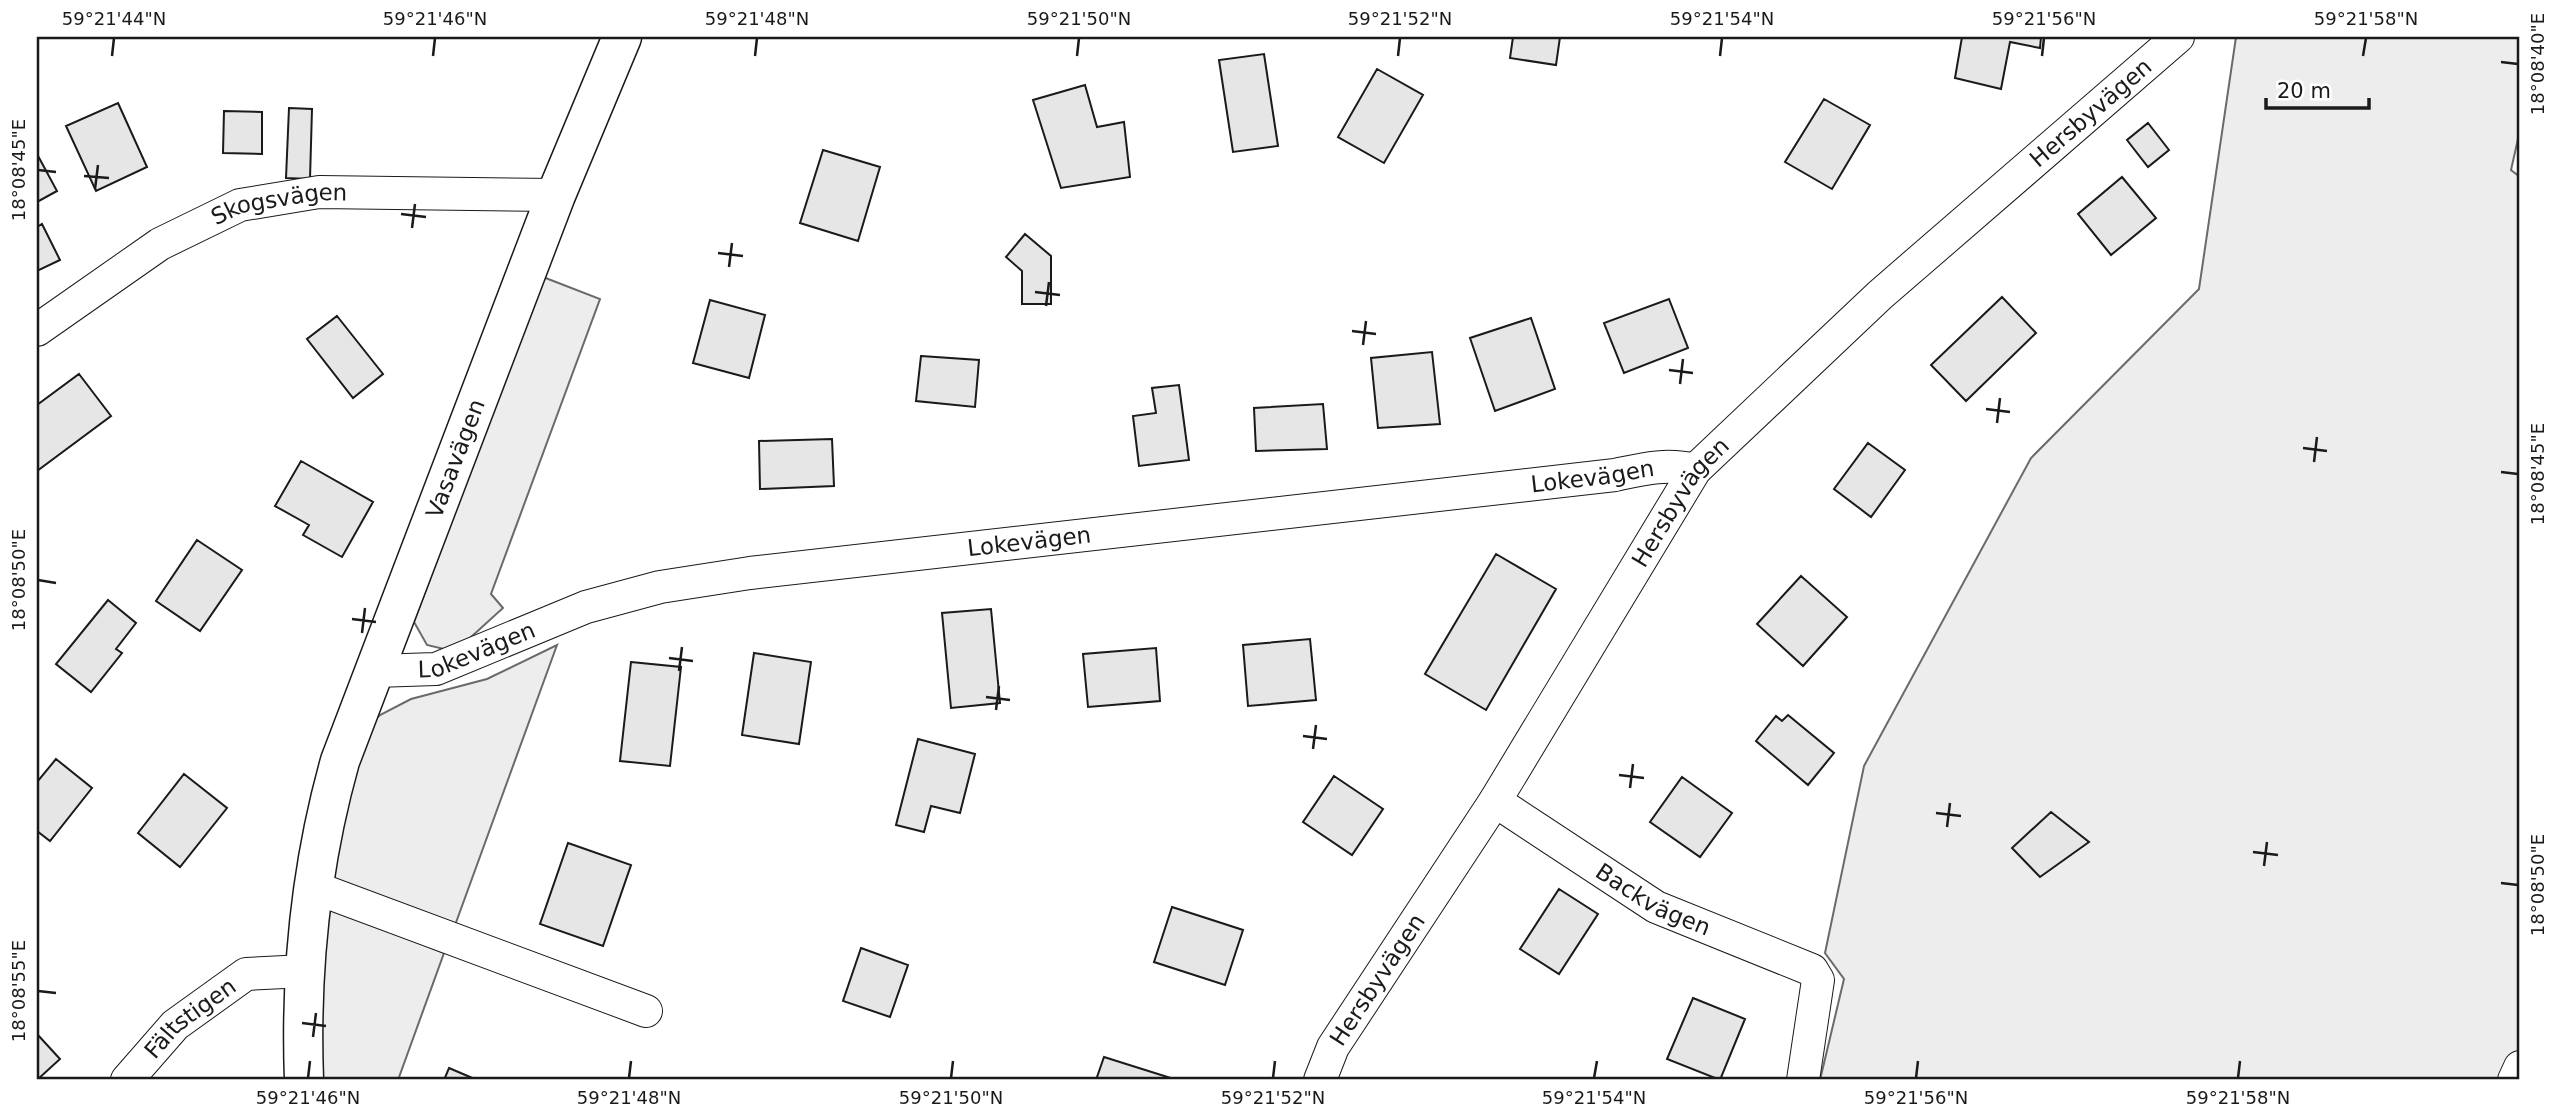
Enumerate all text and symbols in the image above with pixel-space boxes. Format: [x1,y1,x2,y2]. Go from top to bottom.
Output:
text: 59°21'44"N [62,8,166,29]
text: 59°21'46"N [383,8,487,29]
text: 59°21'48"N [705,8,809,29]
text: 59°21'50"N [1027,8,1131,29]
text: 59°21'52"N [1348,8,1452,29]
text: 59°21'54"N [1670,8,1774,29]
text: 59°21'56"N [1992,8,2096,29]
text: 59°21'58"N [2314,8,2418,29]
text: 18°08'40"E [2527,13,2548,115]
street label: Hersbyvägen [2025,53,2157,172]
scale bar [2266,66,2370,110]
text: 20 m [2277,79,2331,103]
text: 18°08'45"E [8,119,29,221]
street label: Skogsvägen [207,179,347,230]
street label: Vasavägen [421,395,490,522]
text: 18°08'45"E [2527,423,2548,525]
street label: Hersbyvägen [1627,432,1734,572]
street label: Lokevägen [1529,455,1656,497]
street label: Lokevägen [966,521,1092,561]
text: 18°08'50"E [8,529,29,631]
street label: Lokevägen [417,616,539,683]
text: 18°08'50"E [2527,834,2548,936]
street label: Backvägen [1591,858,1714,941]
street label: Hersbyvägen [1325,909,1430,1050]
text: 18°08'55"E [8,940,29,1042]
street label: Fältstigen [139,973,241,1063]
text: 59°21'46"N [256,1087,360,1108]
text: 59°21'48"N [577,1087,681,1108]
text: 59°21'50"N [899,1087,1003,1108]
text: 59°21'52"N [1221,1087,1325,1108]
text: 59°21'54"N [1542,1087,1646,1108]
text: 59°21'56"N [1864,1087,1968,1108]
text: 59°21'58"N [2186,1087,2290,1108]

